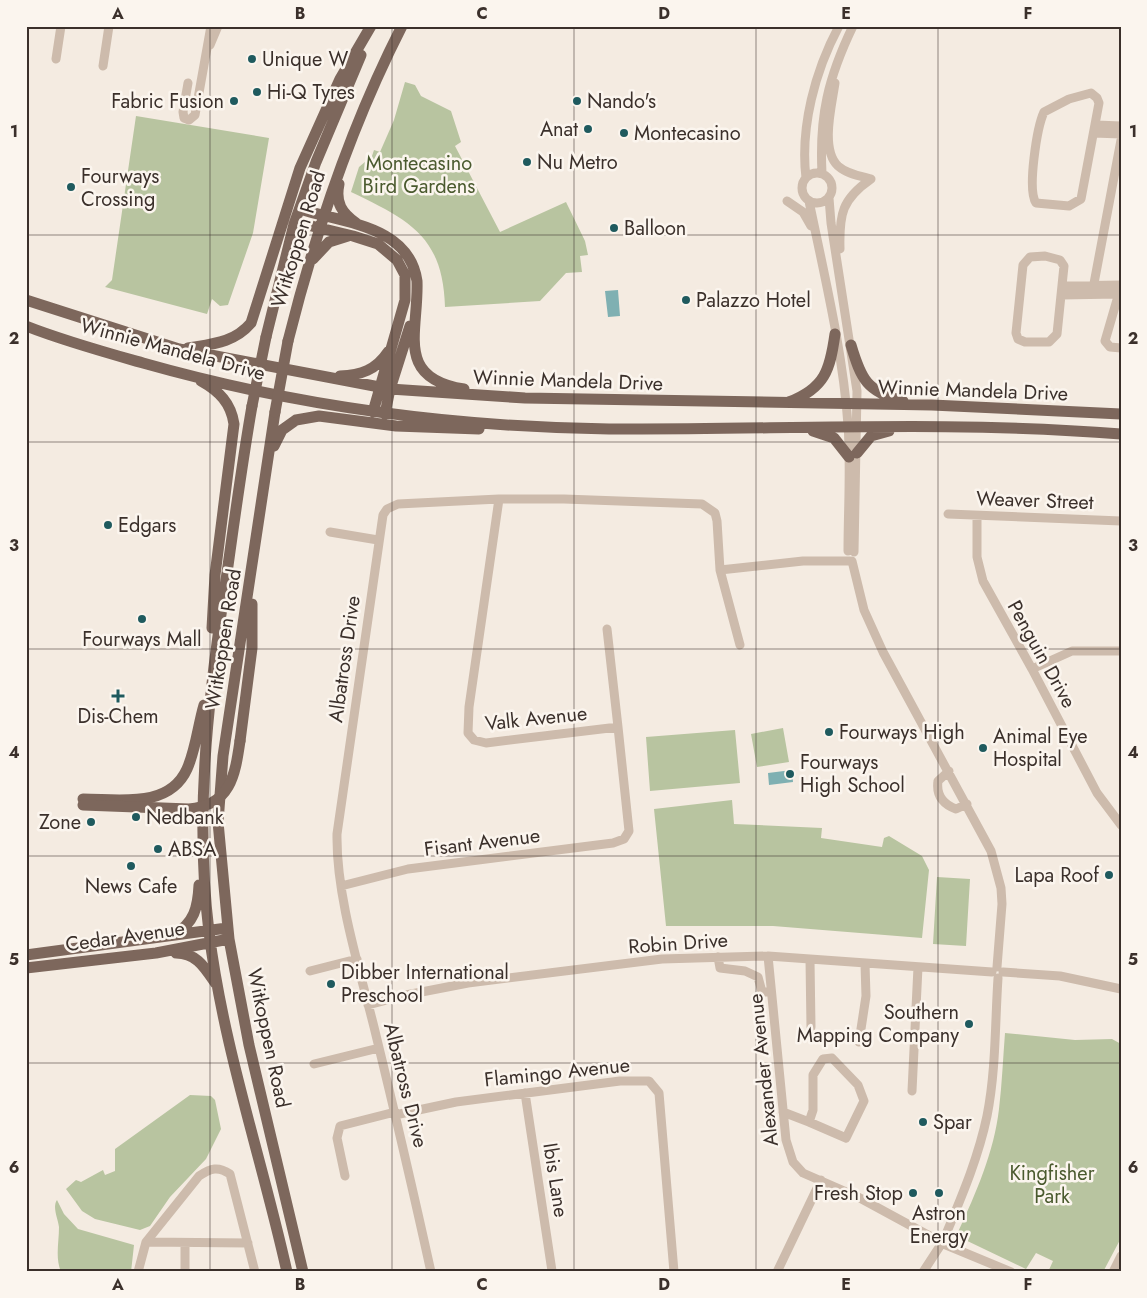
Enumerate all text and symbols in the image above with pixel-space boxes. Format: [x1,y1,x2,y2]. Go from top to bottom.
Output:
text: A [111,2,124,25]
text: B [295,2,305,25]
text: C [476,2,488,25]
text: D [658,2,670,25]
text: E [841,2,851,25]
text: F [1024,2,1032,25]
place label: Unique W [262,45,348,74]
marker: Unique W [246,53,258,65]
place label: Hi-Q Tyres [267,78,355,107]
marker: Hi-Q Tyres [251,86,263,98]
place label: Fabric Fusion [111,87,224,116]
place label: Nando's [587,87,656,116]
marker: Fabric Fusion [228,95,240,107]
marker: Nando's [571,95,583,107]
place label: Anat [540,115,578,144]
place label: Montecasino [634,119,741,148]
text: 1 [10,120,18,143]
text: 1 [1129,120,1137,143]
marker: Anat [582,123,594,135]
marker: Montecasino [618,127,630,139]
place label: Nu Metro [537,148,618,177]
park label: Montecasino Bird Gardens [363,149,475,201]
marker: Nu Metro [521,156,533,168]
place label: Fourways Crossing [81,162,159,214]
street label: Witkoppen Road [264,167,333,311]
marker: Fourways Crossing [65,181,77,193]
place label: Balloon [624,214,686,243]
marker: Balloon [608,222,620,234]
place label: Palazzo Hotel [696,286,811,315]
marker: Palazzo Hotel [680,294,692,306]
street label: Winnie Mandela Drive [77,311,268,388]
text: 2 [9,327,19,350]
text: 2 [1128,327,1138,350]
street label: Winnie Mandela Drive [472,363,664,398]
street label: Winnie Mandela Drive [877,373,1069,408]
street label: Weaver Street [976,484,1094,517]
place label: Edgars [118,511,176,540]
marker: Edgars [102,519,114,531]
text: 3 [9,534,19,557]
text: 3 [1128,534,1138,557]
street label: Witkoppen Road [198,567,249,711]
street label: Albatross Drive [321,594,368,724]
street label: Penguin Drive [1000,595,1083,713]
marker: Fourways Mall [136,613,148,625]
place label: Fourways Mall [82,625,202,654]
marker: Dis-Chem [112,690,124,702]
street label: Valk Avenue [484,699,589,738]
place label: Dis-Chem [77,702,159,731]
place label: Fourways High [839,718,965,747]
place label: Animal Eye Hospital [993,722,1088,774]
marker: Fourways High [823,726,835,738]
text: 4 [8,741,20,764]
text: 4 [1127,741,1139,764]
marker: Animal Eye Hospital [977,742,989,754]
place label: Fourways High School [800,748,905,800]
marker: Fourways High School [784,768,796,780]
place label: Nedbank [146,803,224,832]
place label: Zone [39,808,81,837]
marker: Nedbank [130,811,142,823]
marker: Zone [85,816,97,828]
street label: Fisant Avenue [422,821,542,864]
place label: ABSA [168,835,217,864]
marker: ABSA [152,843,164,855]
marker: News Cafe [125,860,137,872]
place label: Lapa Roof [1015,861,1100,890]
marker: Lapa Roof [1103,869,1115,881]
place label: News Cafe [85,872,177,901]
street label: Cedar Avenue [64,914,187,959]
street label: Robin Drive [627,926,729,961]
text: 5 [9,948,19,971]
text: 5 [1128,948,1138,971]
place label: Dibber International Preschool [341,958,509,1010]
street label: Witkoppen Road [240,966,297,1111]
marker: Dibber International Preschool [325,978,337,990]
street label: Alexander Avenue [741,992,786,1148]
place label: Southern Mapping Company [797,998,959,1050]
marker: Southern Mapping Company [963,1018,975,1030]
street label: Albatross Drive [376,1020,435,1151]
street label: Flamingo Avenue [483,1050,631,1095]
place label: Spar [933,1108,972,1137]
marker: Spar [917,1116,929,1128]
street label: Ibis Lane [535,1141,576,1219]
text: 6 [9,1156,19,1179]
text: 6 [1128,1156,1138,1179]
park label: Kingfisher Park [1009,1159,1095,1211]
place label: Fresh Stop [814,1179,903,1208]
marker: Fresh Stop [907,1187,919,1199]
marker: Astron Energy [933,1187,945,1199]
place label: Astron Energy [910,1199,968,1251]
text: A [111,1273,124,1296]
text: B [295,1273,305,1296]
text: C [476,1273,488,1296]
text: D [658,1273,670,1296]
text: E [841,1273,851,1296]
text: F [1024,1273,1032,1296]

